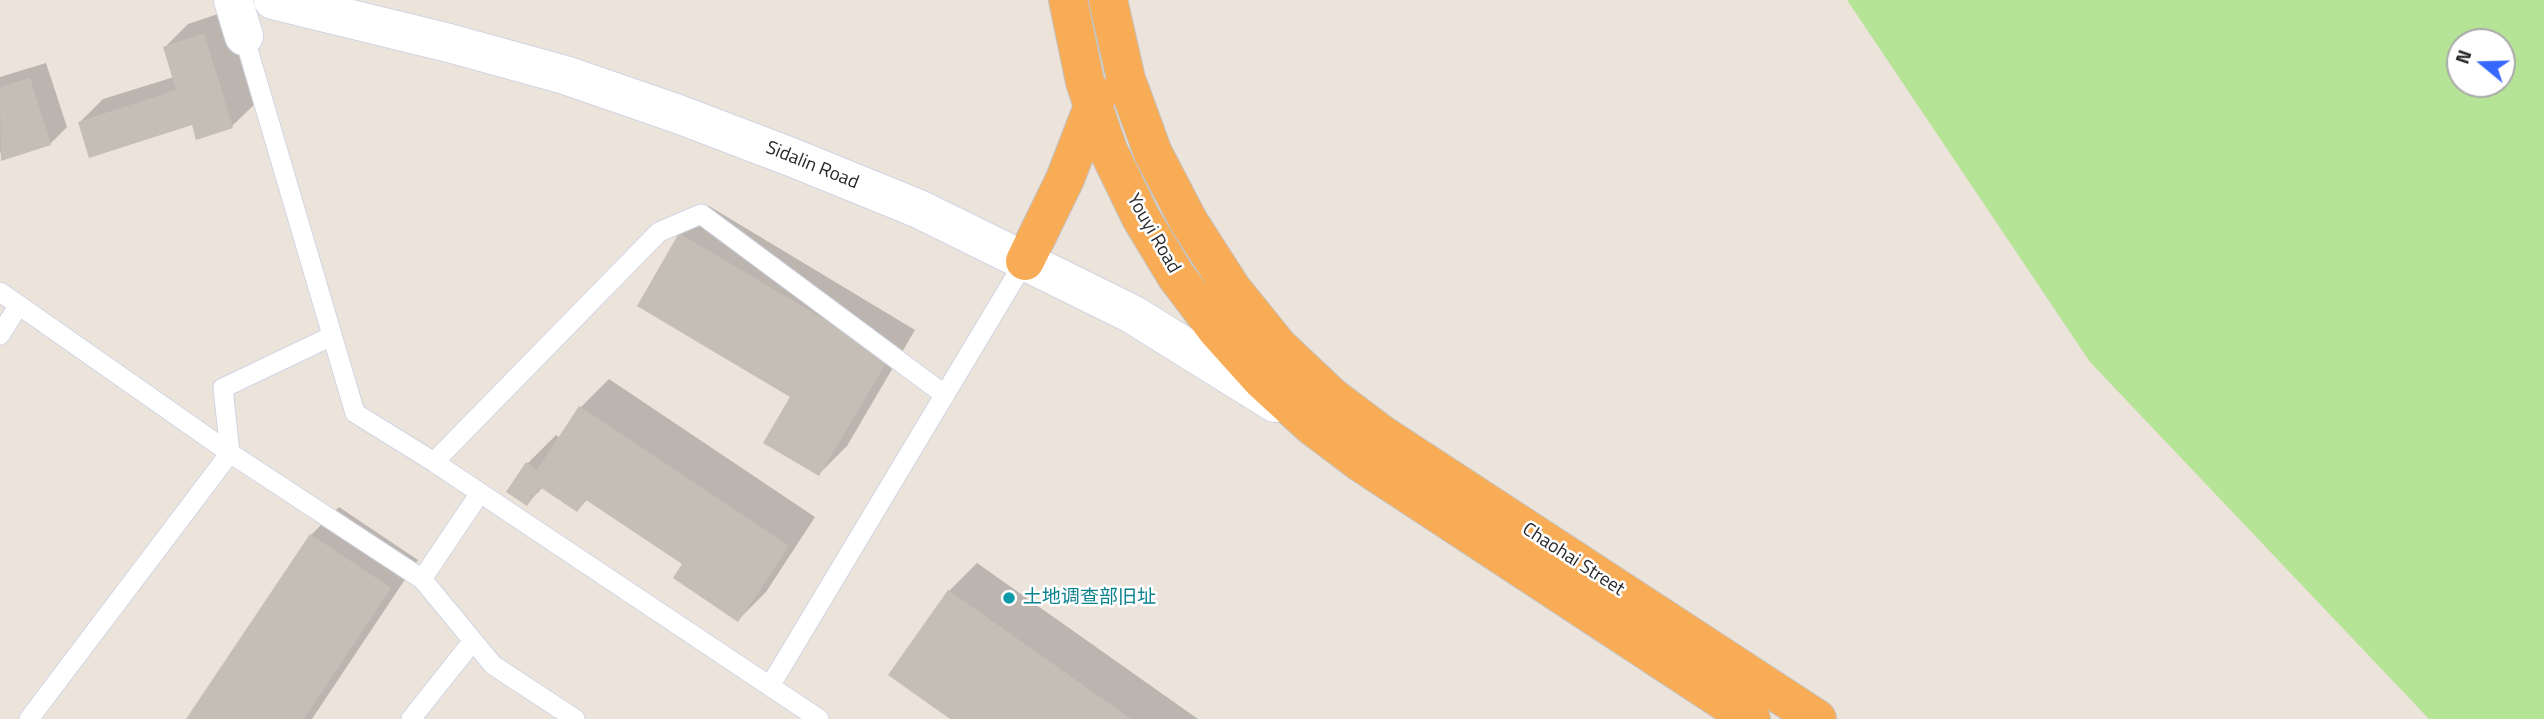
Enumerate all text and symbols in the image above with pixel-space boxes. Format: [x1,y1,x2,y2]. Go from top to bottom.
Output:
north arrow [2446,28,2516,98]
text: N [2447,46,2478,68]
street label: Sidalin Road [762,137,862,195]
street label: Youyi Road [1121,190,1185,278]
street label: Chaohai Street [1518,519,1628,601]
place label: 土地调查部旧址 [1023,587,1156,609]
marker: 土地调查部旧址 [1001,590,1017,606]

